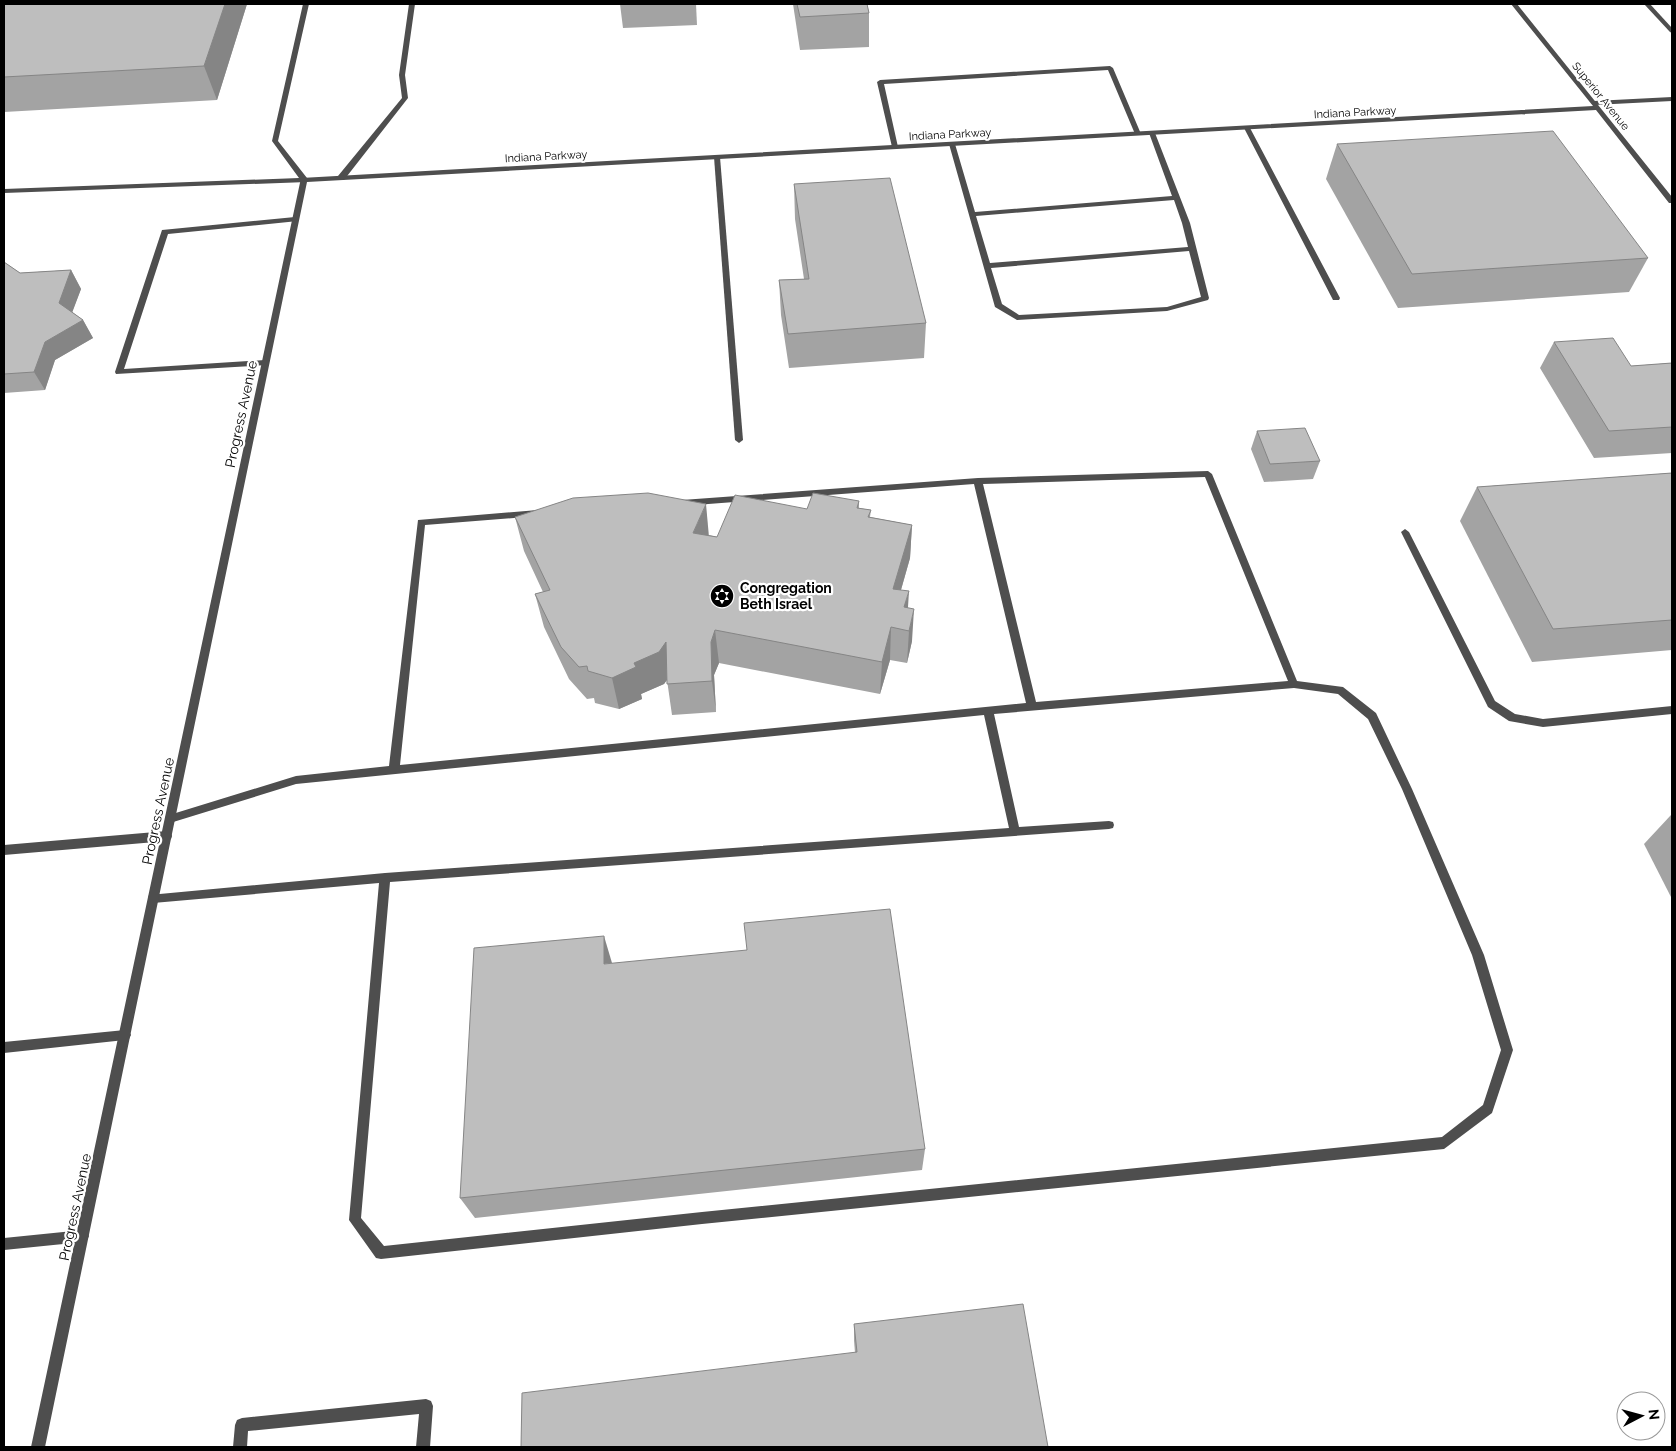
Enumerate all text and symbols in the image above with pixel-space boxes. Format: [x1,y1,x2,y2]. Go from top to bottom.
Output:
street label: Superior Avenue [1569,60,1632,133]
street label: Indiana Parkway [1313,104,1397,121]
street label: Indiana Parkway [908,126,992,143]
street label: Indiana Parkway [504,148,588,165]
street label: Progress Avenue [222,359,260,469]
place label: Congregation Beth Israel [740,580,832,612]
synagogue icon: Congregation Beth Israel [709,583,735,609]
street label: Progress Avenue [139,756,177,866]
street label: Progress Avenue [56,1152,94,1262]
north arrow [1616,1391,1666,1441]
text: N [1645,1408,1662,1421]

